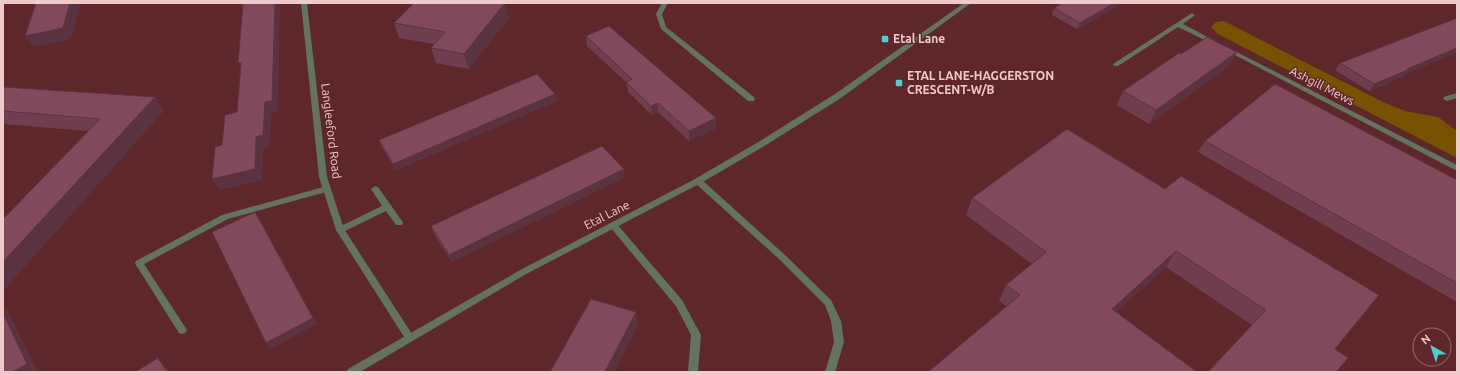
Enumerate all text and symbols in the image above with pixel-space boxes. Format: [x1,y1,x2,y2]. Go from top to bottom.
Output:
place label: Etal Lane [893,32,945,45]
marker: Etal Lane [880,34,890,44]
street label: Ashgill Mews [1288,64,1357,107]
place label: ETAL LANE-HAGGERSTON CRESCENT-W/B [907,69,1054,96]
marker: ETAL LANE-HAGGERSTON CRESCENT-W/B [894,78,904,88]
street label: Langleeford Road [319,83,344,179]
street label: Etal Lane [582,198,632,232]
north arrow [1412,327,1452,367]
text: N [1419,332,1433,346]

